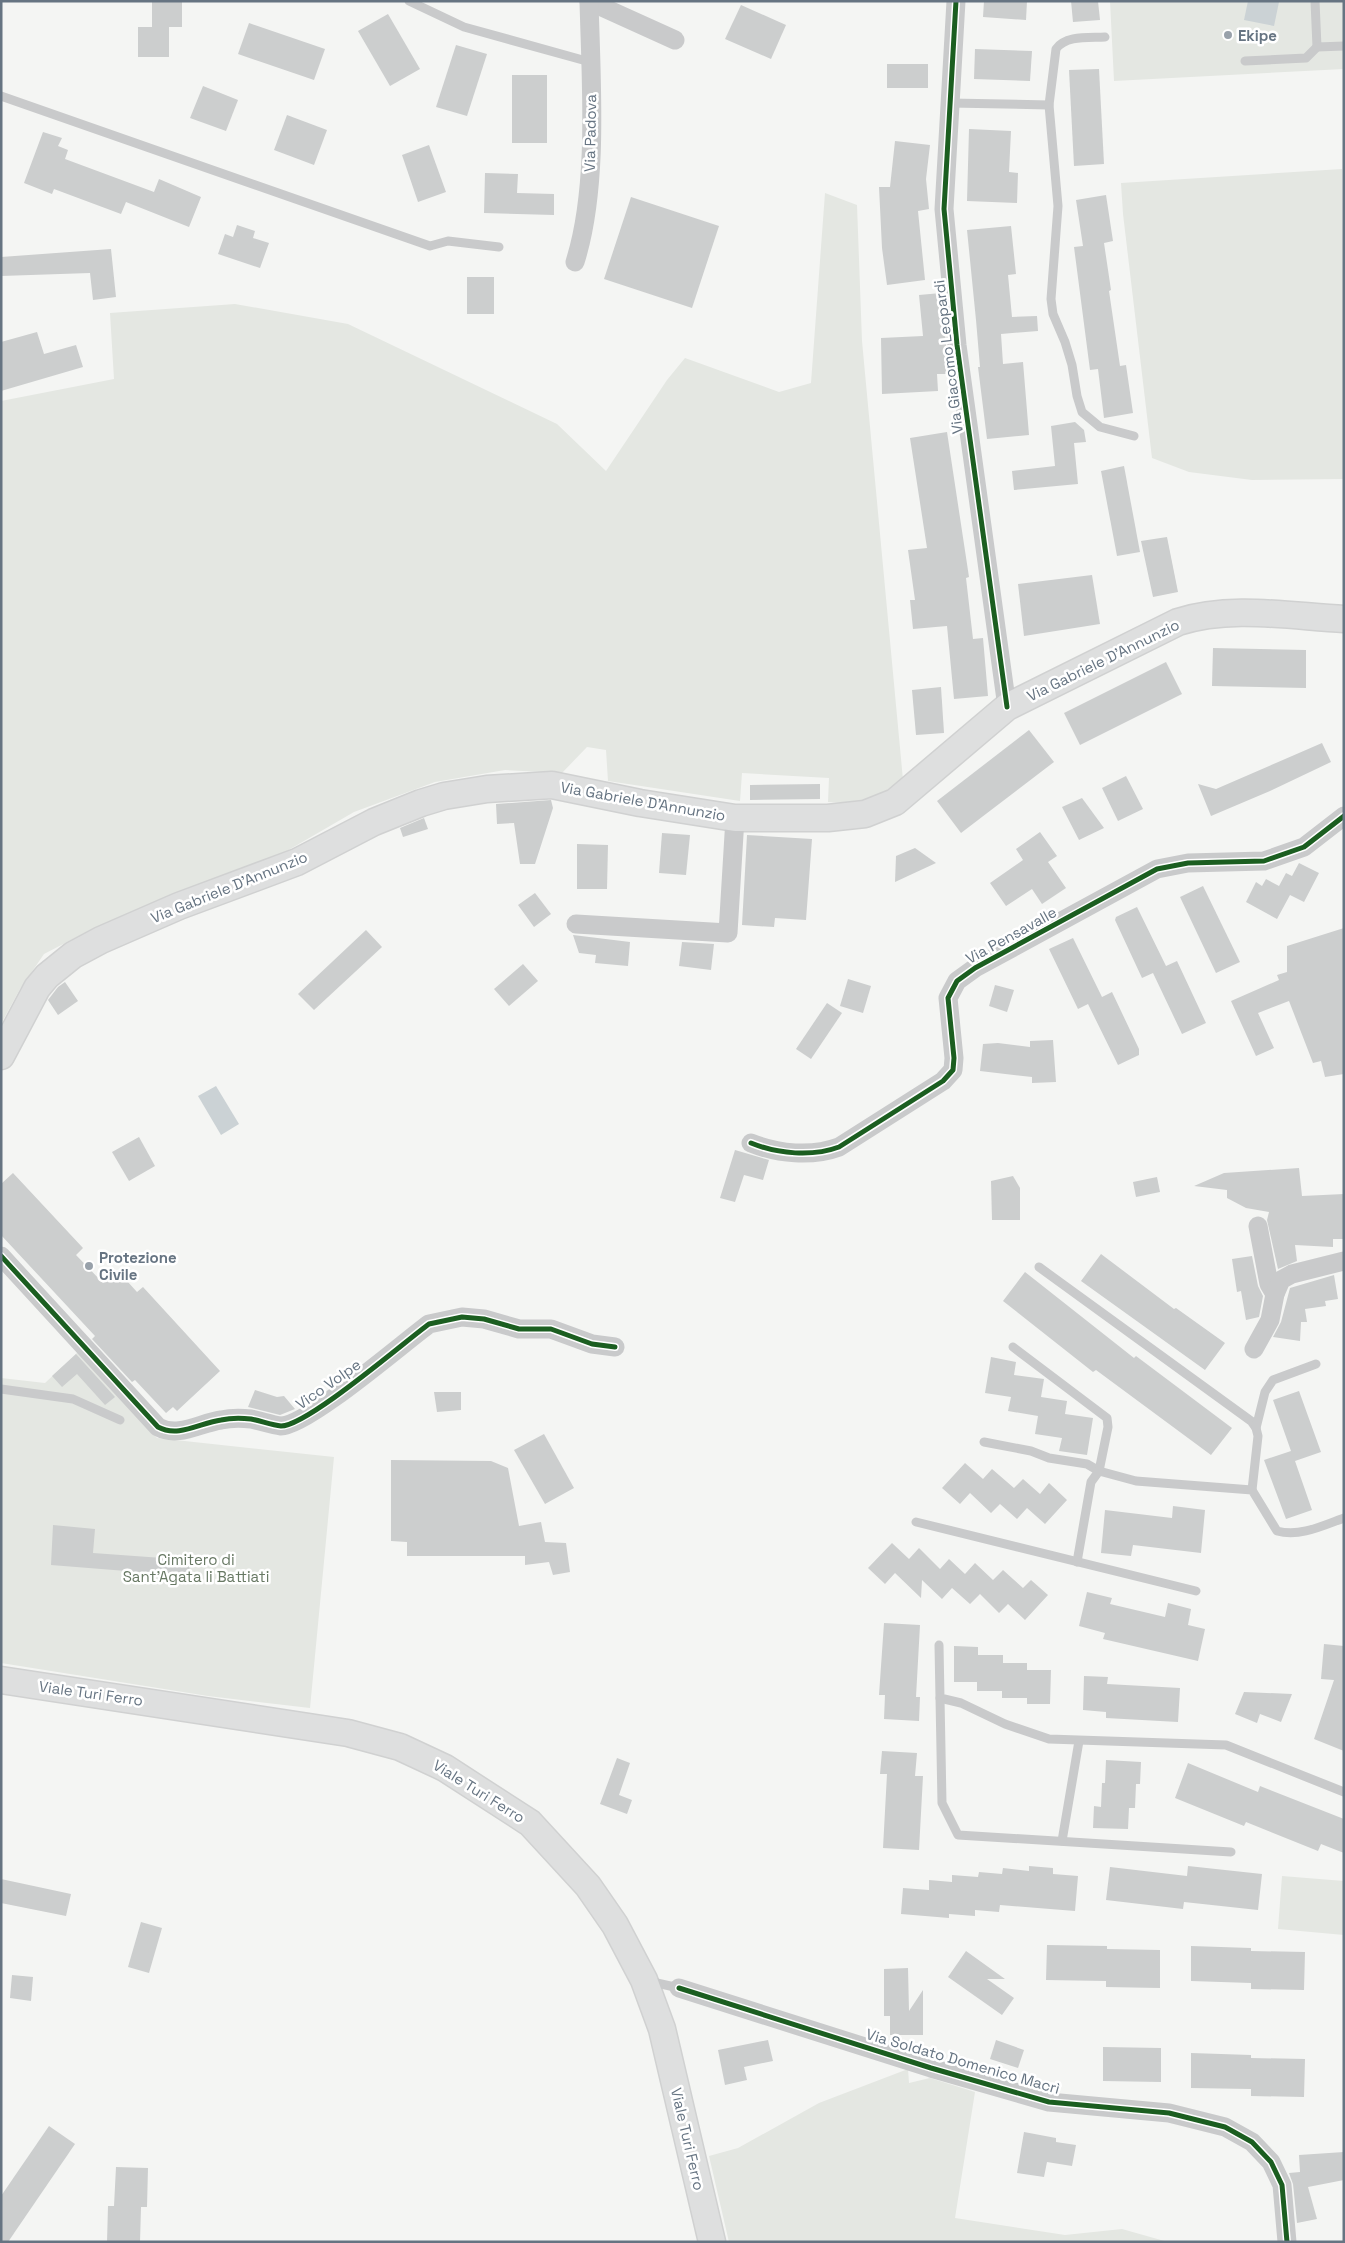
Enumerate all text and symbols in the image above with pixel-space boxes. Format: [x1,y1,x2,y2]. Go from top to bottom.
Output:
place label: Ekipe [1238,26,1277,45]
marker: Ekipe [1222,29,1234,41]
street label: Via Padova [580,94,600,172]
street label: Via Giacomo Leopardi [929,279,967,435]
street label: Via Gabriele D'Annunzio [1024,615,1182,705]
street label: Via Gabriele D'Annunzio [559,777,727,825]
street label: Via Gabriele D'Annunzio [148,847,310,927]
street label: Via Pensavalle [962,902,1060,968]
place label: Protezione Civile [99,1248,177,1284]
marker: Protezione Civile [83,1260,95,1272]
street label: Vico Volpe [292,1355,364,1413]
park label: Cimitero di Sant'Agata li Battiati [123,1550,269,1586]
street label: Viale Turi Ferro [38,1676,144,1710]
street label: Viale Turi Ferro [430,1755,528,1827]
street label: Via Soldato Domenico Macrì [864,2024,1062,2098]
street label: Viale Turi Ferro [667,2086,709,2192]

